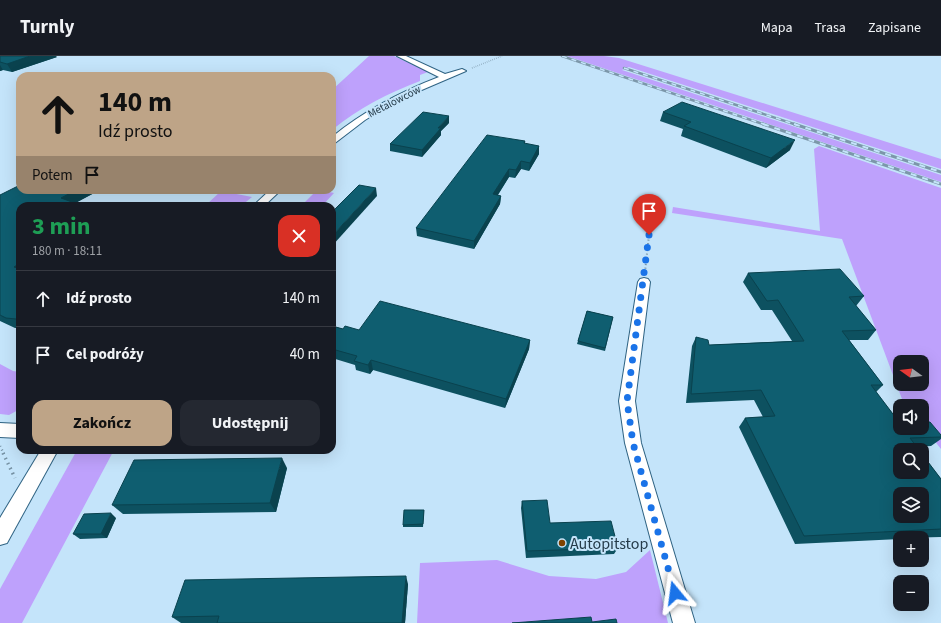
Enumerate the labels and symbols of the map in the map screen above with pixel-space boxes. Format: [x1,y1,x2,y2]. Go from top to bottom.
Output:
street label: Metalowców [365,82,423,121]
pin [632,194,666,235]
north arrow [893,355,929,391]
place label: Autopitstop [570,533,648,555]
marker: Autopitstop [557,538,567,548]
position arrow [654,572,696,614]

